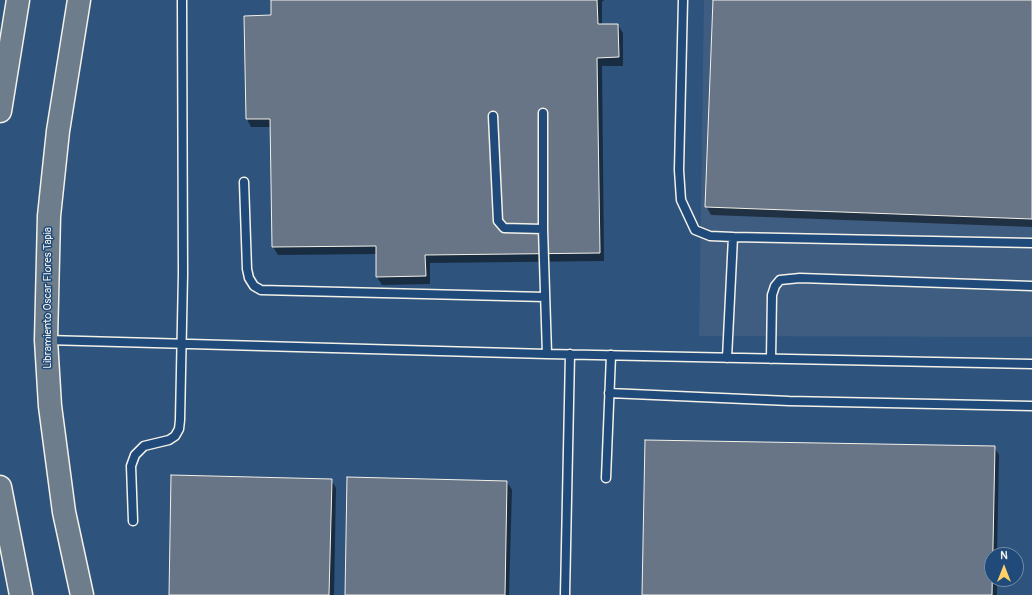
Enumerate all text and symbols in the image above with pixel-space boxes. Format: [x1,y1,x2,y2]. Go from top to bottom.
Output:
street label: Libramiento Oscar Flores Tapia [41,227,55,369]
north arrow [984,547,1024,587]
text: N [1000,549,1008,562]

